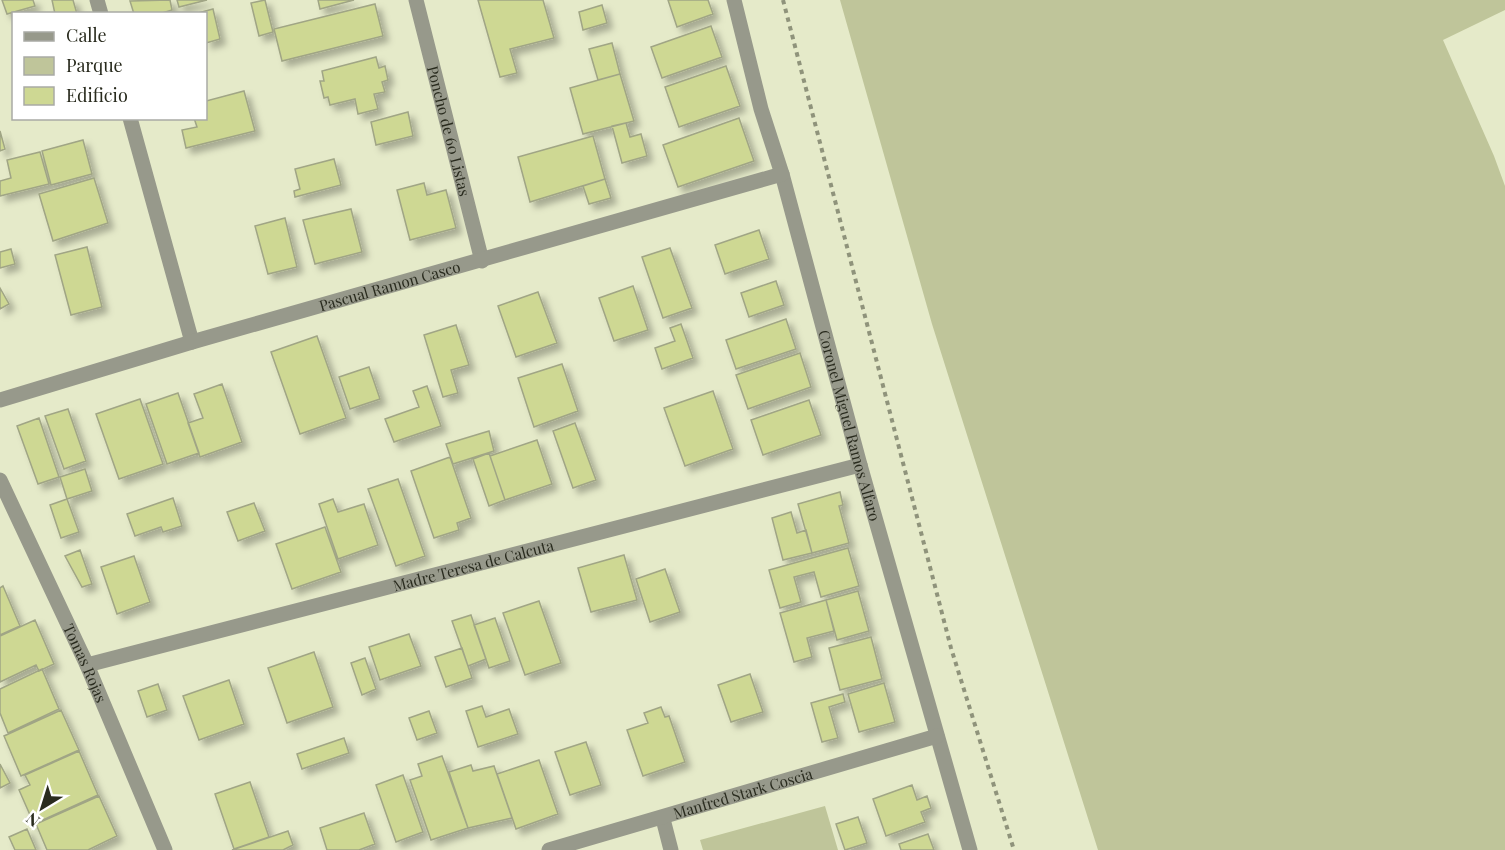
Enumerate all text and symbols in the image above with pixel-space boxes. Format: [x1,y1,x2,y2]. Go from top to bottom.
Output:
legend [12,12,207,120]
text: Calle [66,23,107,47]
text: Parque [66,53,123,77]
street label: Poncho de 60 Listas [423,63,475,198]
text: Edificio [66,83,128,107]
street label: Pascual Ramon Casco [317,256,463,315]
street label: Coronel Miguel Ramos Alfaro [814,328,885,523]
street label: Madre Teresa de Calcuta [391,535,556,595]
street label: Tomas Rojas [59,620,112,706]
street label: Manfred Stark Coscia [671,763,815,823]
north arrow [12,778,72,838]
text: N [21,808,43,832]

